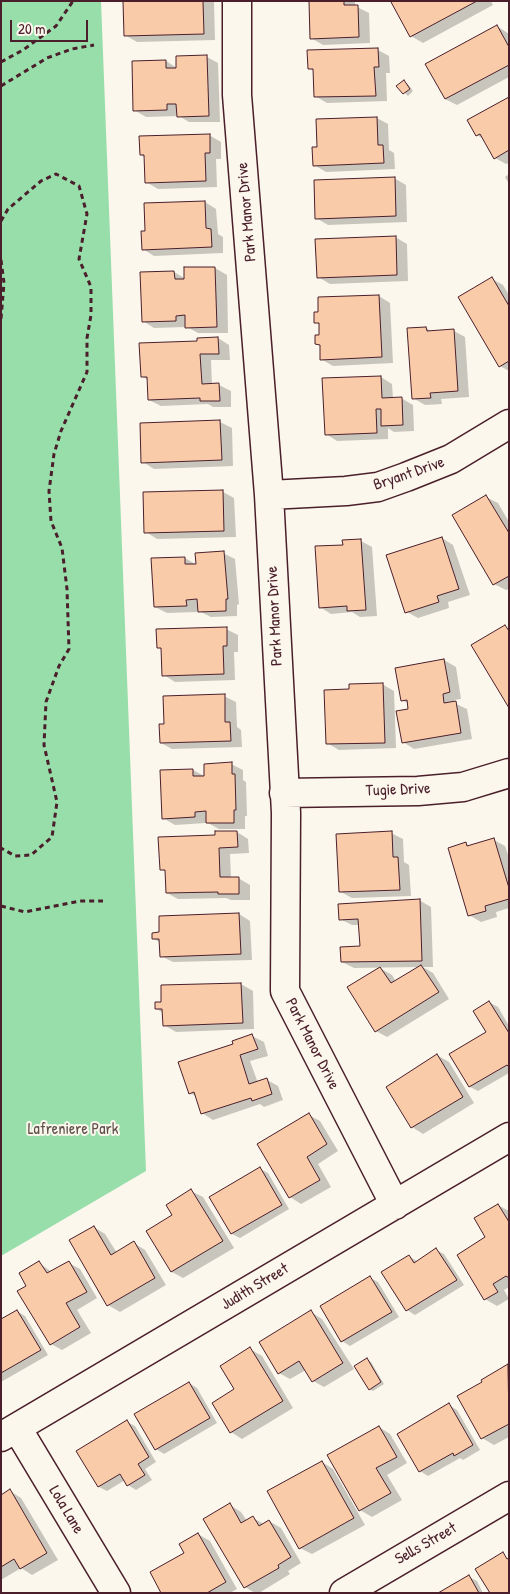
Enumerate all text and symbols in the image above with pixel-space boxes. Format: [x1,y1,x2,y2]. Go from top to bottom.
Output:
scale bar [12,10,90,42]
text: 20 m [18,18,45,39]
street label: Park Manor Drive [233,161,261,263]
street label: Bryant Drive [371,453,447,495]
street label: Park Manor Drive [263,566,287,666]
street label: Tugie Drive [365,779,431,801]
street label: Park Manor Drive [281,995,343,1093]
park label: Lafreniere Park [28,1120,118,1140]
street label: Judith Street [218,1259,292,1315]
street label: Lola Lane [44,1483,88,1537]
street label: Sells Street [392,1519,460,1569]

